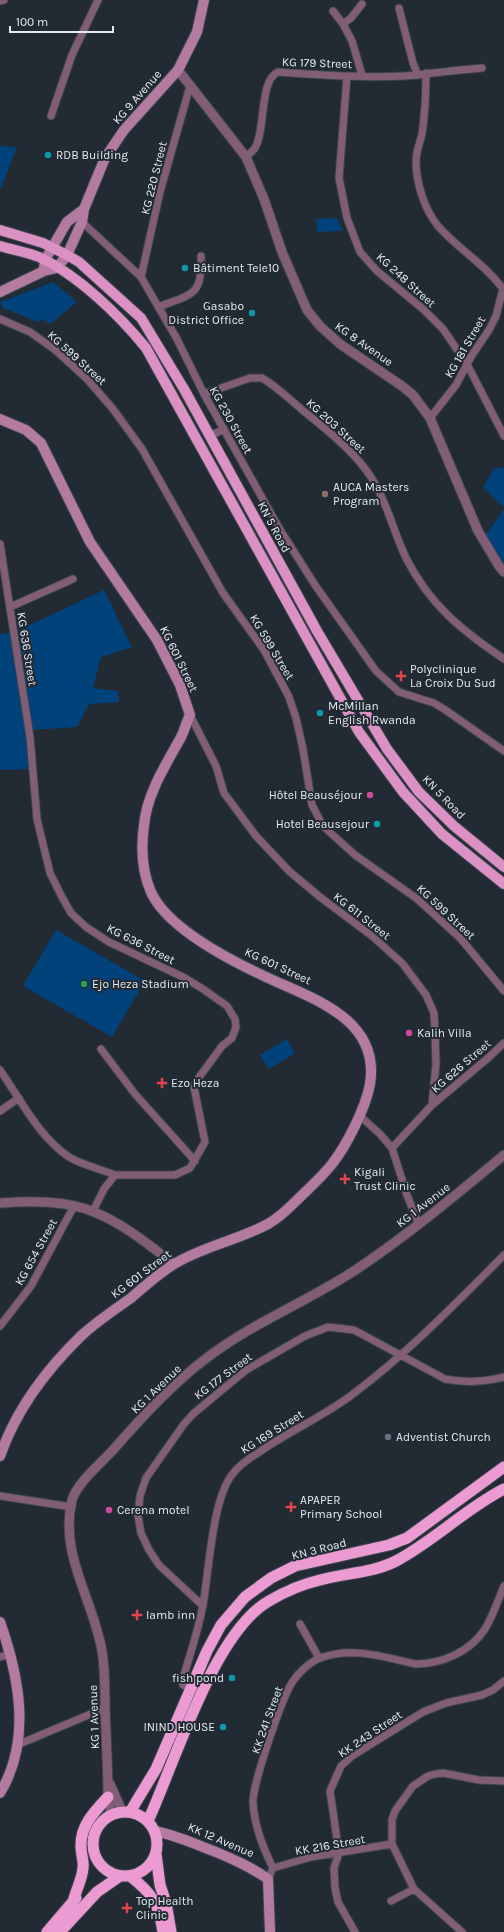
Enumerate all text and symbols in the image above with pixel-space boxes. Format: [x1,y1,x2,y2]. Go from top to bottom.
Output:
scale bar [10,8,113,34]
text: 100 m [16,15,48,29]
street label: KG 179 Street [282,55,353,71]
street label: KG 9 Avenue [110,67,164,127]
street label: KG 220 Street [138,140,170,216]
place label: RDB Building [56,148,128,162]
marker: RDB Building [43,150,53,160]
street label: KG 248 Street [374,250,439,311]
place label: Bâtiment Tele10 [193,261,279,275]
marker: Bâtiment Tele10 [180,263,190,273]
place label: Gasabo District Office [168,299,244,327]
marker: Gasabo District Office [247,308,257,318]
street label: KG 181 Street [442,313,489,380]
street label: KG 8 Avenue [332,319,396,369]
street label: KG 599 Street [45,328,110,388]
street label: KG 230 Street [207,384,255,457]
street label: KG 203 Street [304,396,369,457]
place label: AUCA Masters Program [333,480,409,508]
marker: AUCA Masters Program [320,489,330,499]
street label: KN 5 Road [255,499,293,555]
street label: KG 636 Street [14,611,40,687]
street label: KG 599 Street [247,612,297,683]
street label: KG 601 Street [157,624,201,695]
place label: Polyclinique La Croix Du Sud [410,662,496,690]
marker: Polyclinique La Croix Du Sud [395,670,407,682]
place label: McMillan English Rwanda [328,699,416,727]
marker: McMillan English Rwanda [315,708,325,718]
street label: KN 5 Road [420,772,468,822]
place label: Hôtel Beauséjour [269,788,363,802]
marker: Hôtel Beauséjour [365,790,375,800]
place label: Hotel Beausejour [276,817,370,831]
marker: Hotel Beausejour [372,819,382,829]
street label: KG 599 Street [414,882,478,943]
street label: KG 611 Street [331,889,394,943]
street label: KG 636 Street [105,921,178,967]
street label: KG 601 Street [243,945,314,988]
place label: Ejo Heza Stadium [92,977,189,991]
marker: Ejo Heza Stadium [79,979,89,989]
place label: Kalih Villa [417,1026,472,1040]
marker: Kalih Villa [404,1028,414,1038]
street label: KG 626 Street [428,1036,494,1096]
place label: Ezo Heza [171,1076,219,1090]
marker: Ezo Heza [156,1077,168,1089]
place label: Kigali Trust Clinic [354,1165,416,1193]
marker: Kigali Trust Clinic [339,1173,351,1185]
street label: KG 1 Avenue [393,1180,453,1230]
street label: KG 654 Street [12,1216,60,1288]
street label: KG 601 Street [108,1247,174,1301]
street label: KG 177 Street [191,1349,255,1402]
street label: KG 1 Avenue [128,1362,184,1416]
street label: KG 169 Street [238,1407,306,1457]
place label: Adventist Church [396,1430,491,1444]
marker: Adventist Church [383,1432,393,1442]
place label: APAPER Primary School [300,1493,382,1521]
marker: APAPER Primary School [285,1501,297,1513]
place label: Cerena motel [117,1503,190,1517]
marker: Cerena motel [104,1505,114,1515]
street label: KN 3 Road [290,1535,348,1563]
place label: lamb inn [146,1608,195,1622]
marker: lamb inn [131,1609,143,1621]
place label: fish pond [172,1671,224,1685]
marker: fish pond [227,1673,237,1683]
street label: KK 241 Street [248,1684,286,1756]
street label: KG 1 Avenue [86,1685,102,1749]
street label: KK 243 Street [335,1707,405,1760]
place label: ININD HOUSE [143,1720,215,1734]
marker: ININD HOUSE [218,1722,228,1732]
street label: KK 12 Avenue [186,1820,256,1860]
street label: KK 216 Street [294,1832,367,1858]
place label: Top Health Clinic [136,1894,193,1922]
marker: Top Health Clinic [121,1902,133,1914]

